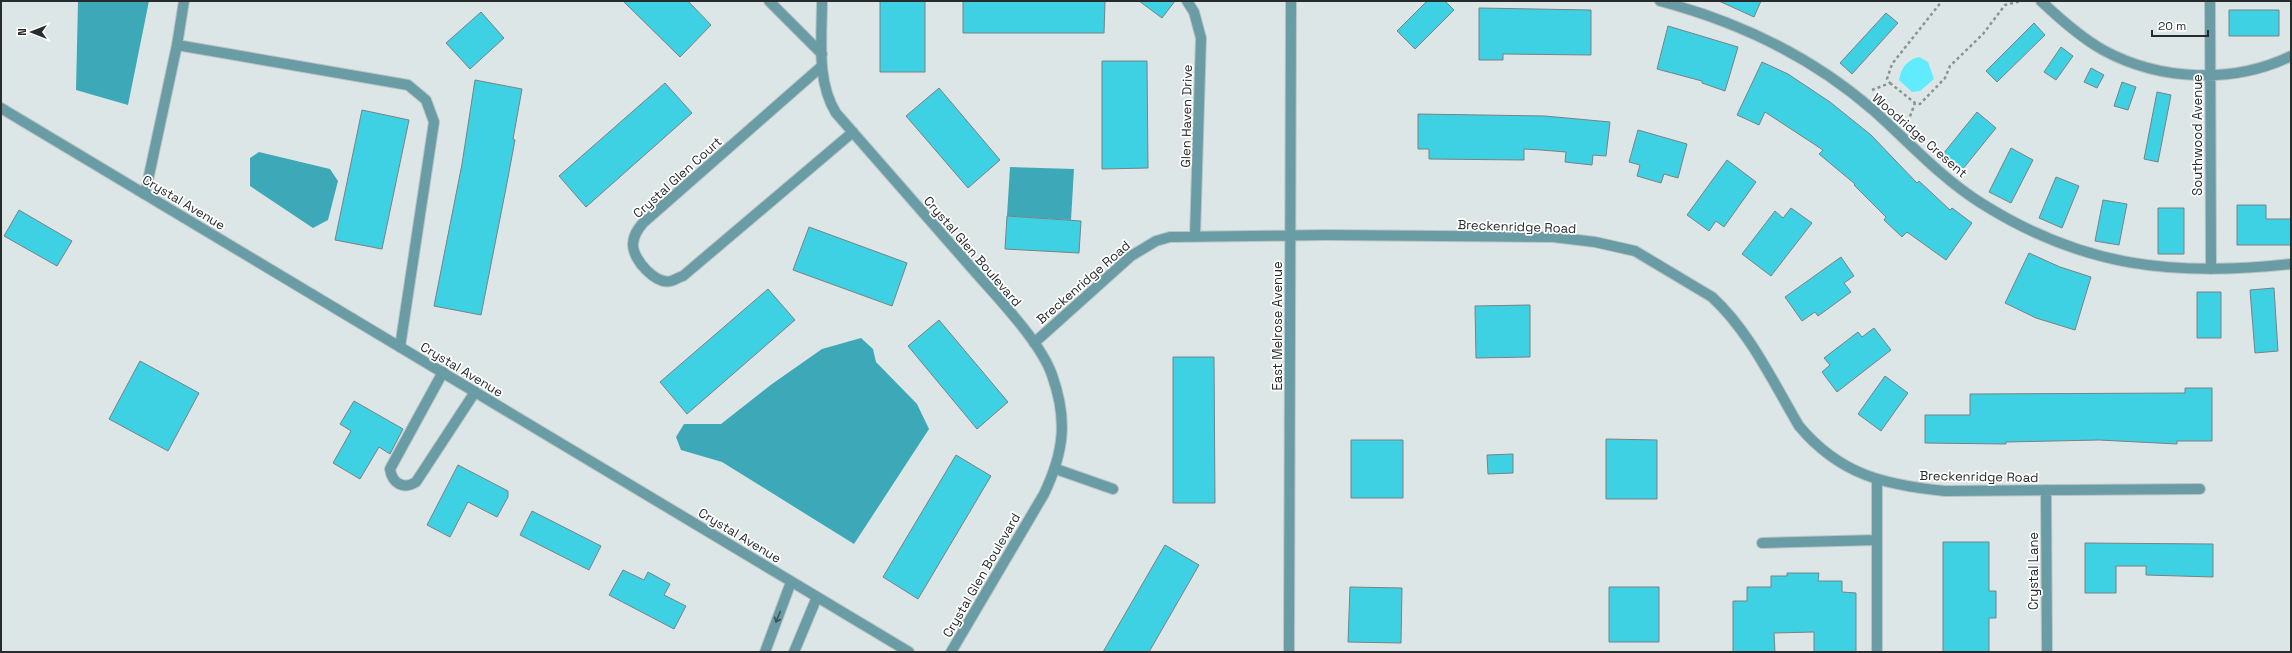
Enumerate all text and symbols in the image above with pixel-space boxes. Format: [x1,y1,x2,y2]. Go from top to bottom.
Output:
north arrow [12,12,52,52]
scale bar [2152,12,2208,38]
text: 20 m [2158,18,2186,34]
text: N [15,28,29,36]
street label: Glen Haven Drive [1177,64,1196,168]
street label: Southwood Avenue [2189,74,2206,196]
street label: Woodridge Cresent [1869,89,1971,181]
street label: Crystal Glen Court [629,133,725,222]
street label: Crystal Avenue [139,171,228,234]
street label: Crystal Glen Boulevard [920,192,1025,310]
street label: Breckenridge Road [1457,216,1577,237]
street label: Breckenridge Road [1033,237,1134,328]
street label: East Melrose Avenue [1269,261,1286,391]
street label: Crystal Avenue [417,338,506,401]
street label: Breckenridge Road [1919,467,2039,486]
street label: Crystal Avenue [695,504,784,567]
street label: Crystal Glen Boulevard [939,510,1024,641]
street label: Crystal Lane [2025,532,2042,610]
one-way arrow [773,610,781,622]

